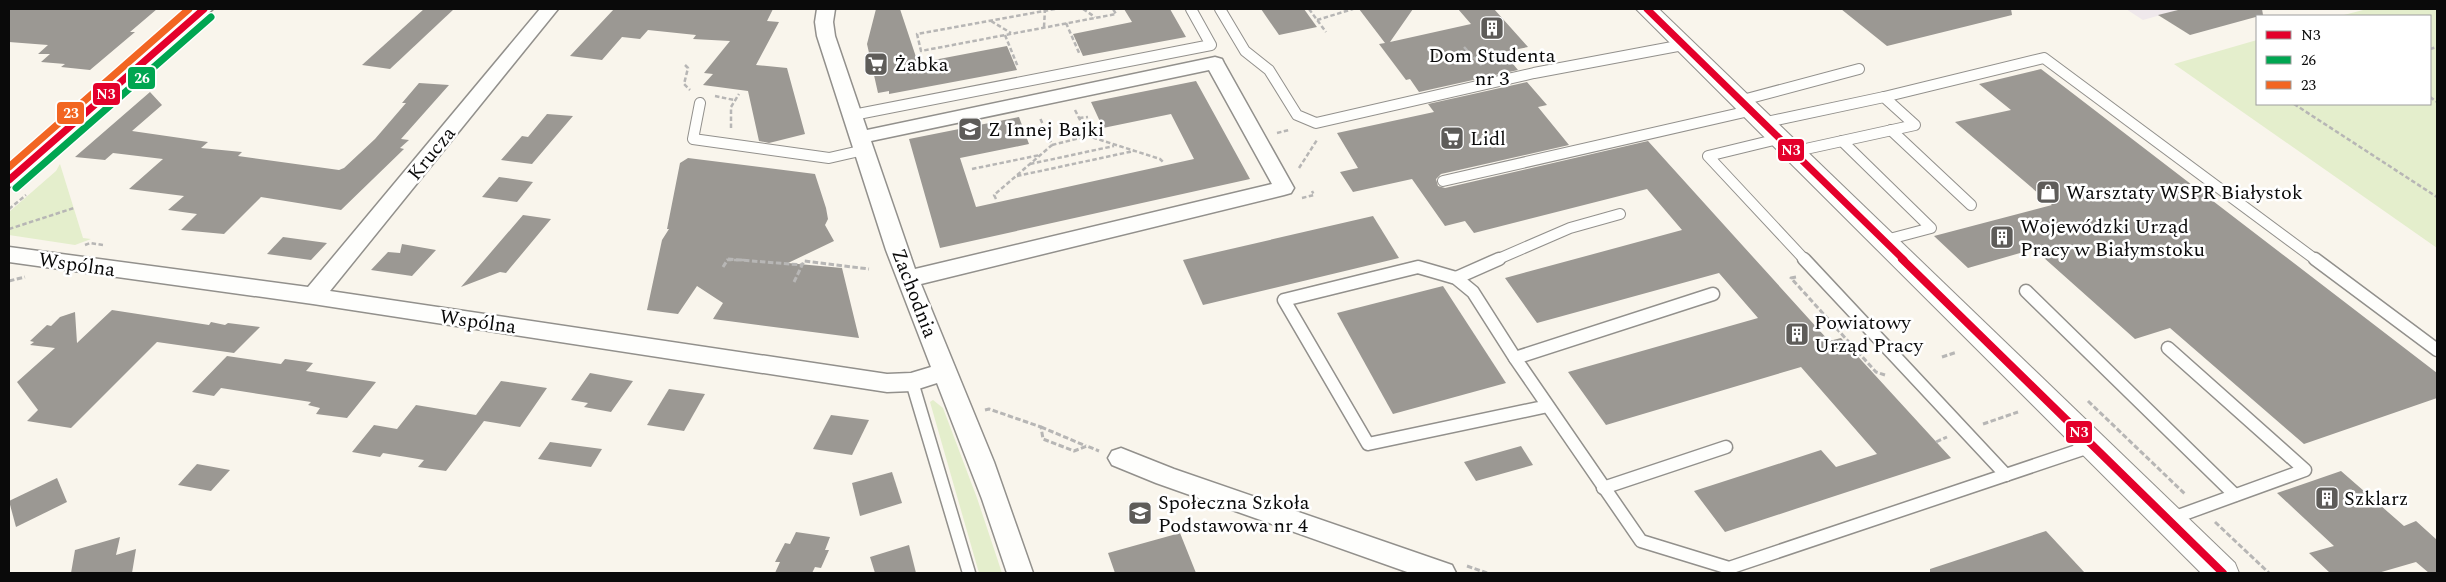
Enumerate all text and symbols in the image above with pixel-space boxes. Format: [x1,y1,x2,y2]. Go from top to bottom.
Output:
building icon: Dom Studenta nr 3 [1479,15,1505,41]
legend [2256,15,2431,105]
text: N3 [2301,24,2321,47]
place label: Dom Studenta nr 3 [1429,41,1556,94]
text: 26 [2301,49,2317,72]
place label: Żabka [894,50,949,80]
supermarket icon: Żabka [863,51,889,77]
line badge: 26 [127,66,156,90]
text: 26 [134,68,150,89]
text: 23 [2301,74,2317,97]
line badge: N3 [92,82,121,106]
text: N3 [96,84,116,105]
line badge: 23 [56,101,85,125]
text: 23 [63,103,79,124]
place label: Z Innej Bajki [988,115,1104,145]
school or university icon: Z Innej Bajki [957,116,983,142]
street label: Krucza [400,120,463,187]
place label: Lidl [1470,124,1506,154]
supermarket icon: Lidl [1439,125,1465,151]
line badge: N3 [1777,138,1805,162]
text: N3 [1781,140,1801,161]
place label: Warsztaty WSPR Białystok [2066,178,2303,208]
shop icon: Warsztaty WSPR Białystok [2035,179,2061,205]
place label: Wojewódzki Urząd Pracy w Białymstoku [2020,212,2205,265]
building icon: Wojewódzki Urząd Pracy w Białymstoku [1989,224,2015,250]
street label: Zachodnia [883,244,945,343]
street label: Wspólna [37,245,117,285]
street label: Wspólna [438,302,518,342]
place label: Powiatowy Urząd Pracy [1814,308,1924,361]
building icon: Powiatowy Urząd Pracy [1784,321,1810,347]
line badge: N3 [2065,420,2093,444]
text: N3 [2069,422,2089,443]
place label: Szklarz [2344,484,2408,514]
building icon: Szklarz [2314,485,2340,511]
place label: Społeczna Szkoła Podstawowa nr 4 [1158,488,1310,541]
school or university icon: Społeczna Szkoła Podstawowa nr 4 [1127,500,1153,526]

